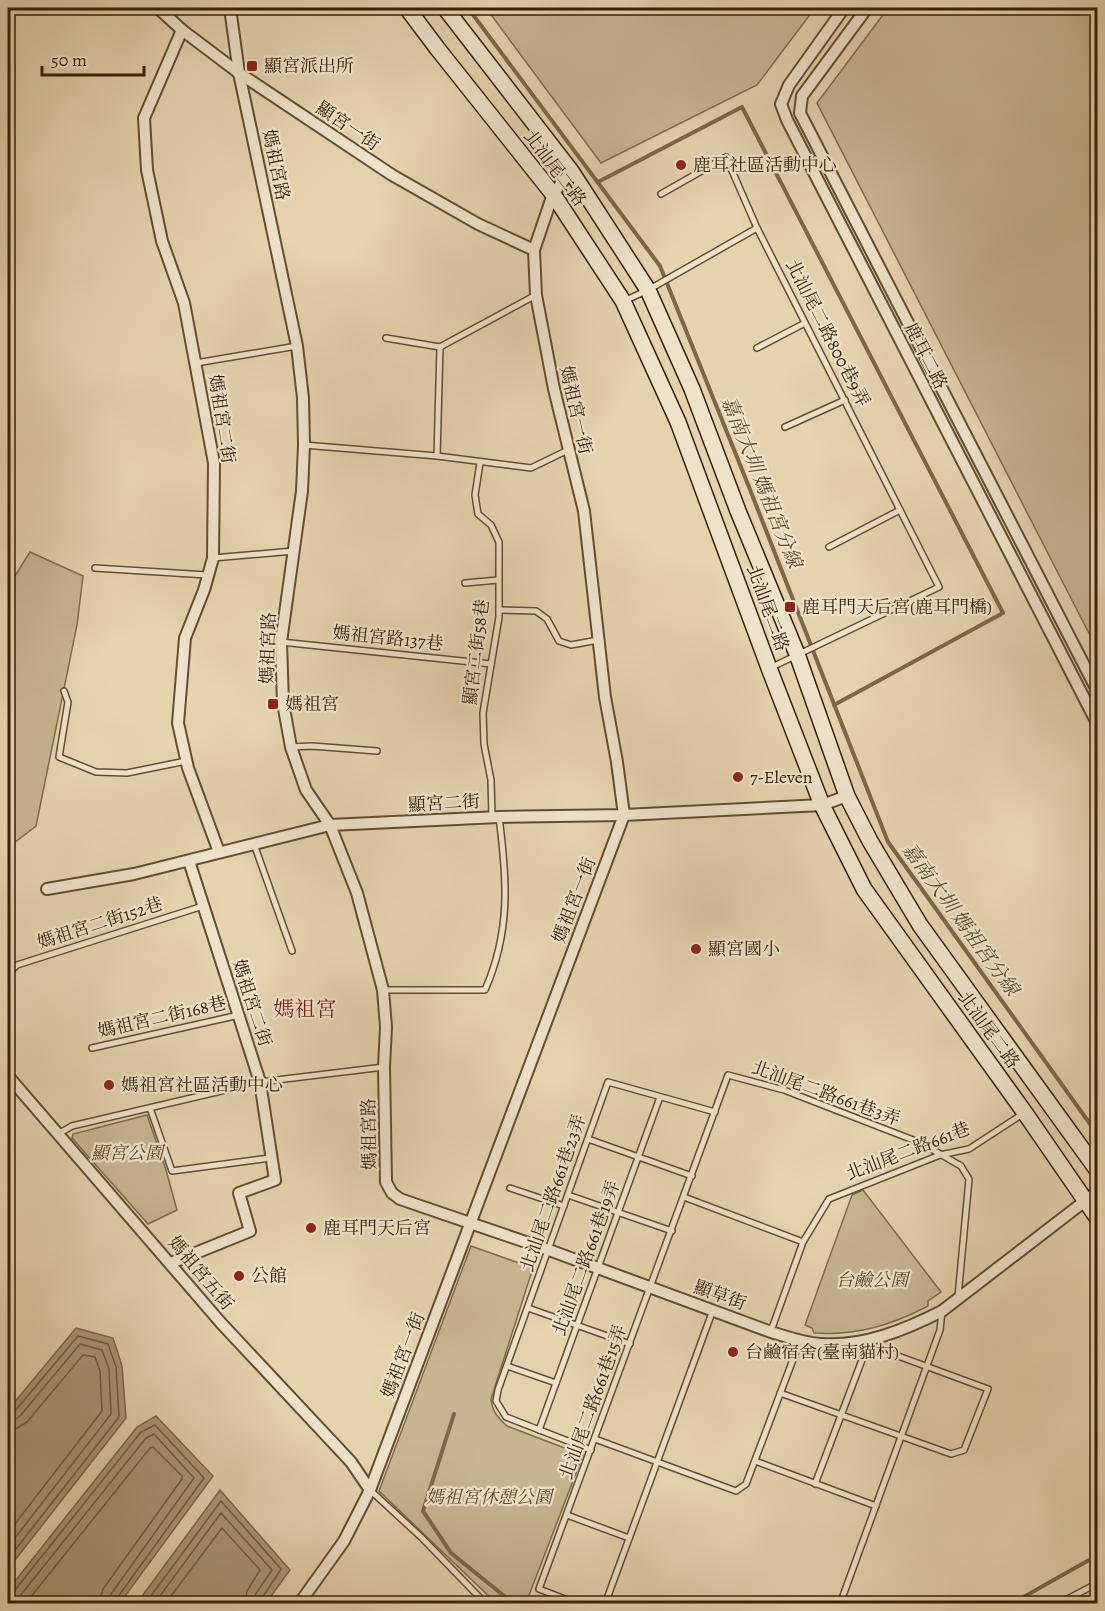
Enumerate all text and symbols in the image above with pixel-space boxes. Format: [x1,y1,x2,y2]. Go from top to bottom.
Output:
scale bar [42,39,144,77]
text: 50 m [51,48,87,72]
place label: 顯宮派出所 [264,54,354,78]
marker: 顯宮派出所 [245,59,259,73]
street label: 顯宮一街 [311,96,385,156]
street label: 北汕尾二路 [518,125,592,211]
street label: 媽祖宮路 [257,127,295,203]
place label: 鹿耳社區活動中心 [693,153,837,177]
marker: 鹿耳社區活動中心 [674,158,688,172]
street label: 北汕尾二路800巷9弄 [781,255,875,411]
street label: 鹿耳二路 [899,318,953,394]
street label: 媽祖宮一街 [554,363,598,457]
street label: 媽祖宮二街 [203,373,241,465]
water label: 嘉南大圳 媽祖宮分線 [715,392,809,574]
street label: 北汕尾二路 [741,562,795,654]
place label: 鹿耳門天后宮(鹿耳門橋) [802,595,992,619]
street label: 顯宮二街58巷 [458,598,494,706]
marker: 鹿耳門天后宮(鹿耳門橋) [783,600,797,614]
street label: 媽祖宮路 [255,612,281,684]
street label: 媽祖宮路137巷 [331,620,445,656]
place label: 媽祖宮 [285,692,339,716]
marker: 媽祖宮 [266,697,280,711]
place label: 7-Eleven [750,765,813,789]
marker: 7-Eleven [731,770,745,784]
street label: 顯宮二街 [407,789,481,817]
water label: 嘉南大圳 媽祖宮分線 [896,837,1027,1003]
street label: 媽祖宮一街 [547,854,601,946]
street label: 媽祖宮二街152巷 [34,891,166,955]
place label: 顯宮國小 [708,937,780,961]
marker: 顯宮國小 [689,942,703,956]
street label: 媽祖宮二街 [227,956,277,1050]
street label: 北汕尾二路 [953,987,1025,1073]
street label: 媽祖宮二街168巷 [95,991,229,1043]
district label: 媽祖宮 [274,995,337,1023]
street label: 北汕尾二路661巷3弄 [748,1055,904,1131]
place label: 媽祖宮社區活動中心 [121,1073,283,1097]
marker: 媽祖宮社區活動中心 [102,1078,116,1092]
street label: 媽祖宮路 [356,1098,382,1170]
street label: 北汕尾二路661巷23弄 [515,1111,591,1275]
street label: 北汕尾二路661巷 [843,1116,973,1186]
park label: 顯宮公園 [91,1141,166,1165]
street label: 北汕尾二路661巷19弄 [547,1177,625,1339]
place label: 鹿耳門天后宮 [323,1216,431,1240]
marker: 鹿耳門天后宮 [304,1221,318,1235]
street label: 媽祖宮五街 [163,1231,239,1315]
place label: 公館 [251,1264,287,1288]
park label: 台鹼公園 [836,1268,911,1292]
marker: 公館 [232,1269,246,1283]
street label: 顯草街 [691,1274,749,1316]
street label: 媽祖宮一街 [376,1309,430,1401]
street label: 北汕尾二路661巷15弄 [554,1321,632,1483]
place label: 台鹼宿舍(臺南貓村) [745,1340,899,1364]
marker: 台鹼宿舍(臺南貓村) [726,1345,740,1359]
park label: 媽祖宮休憩公園 [426,1485,555,1509]

